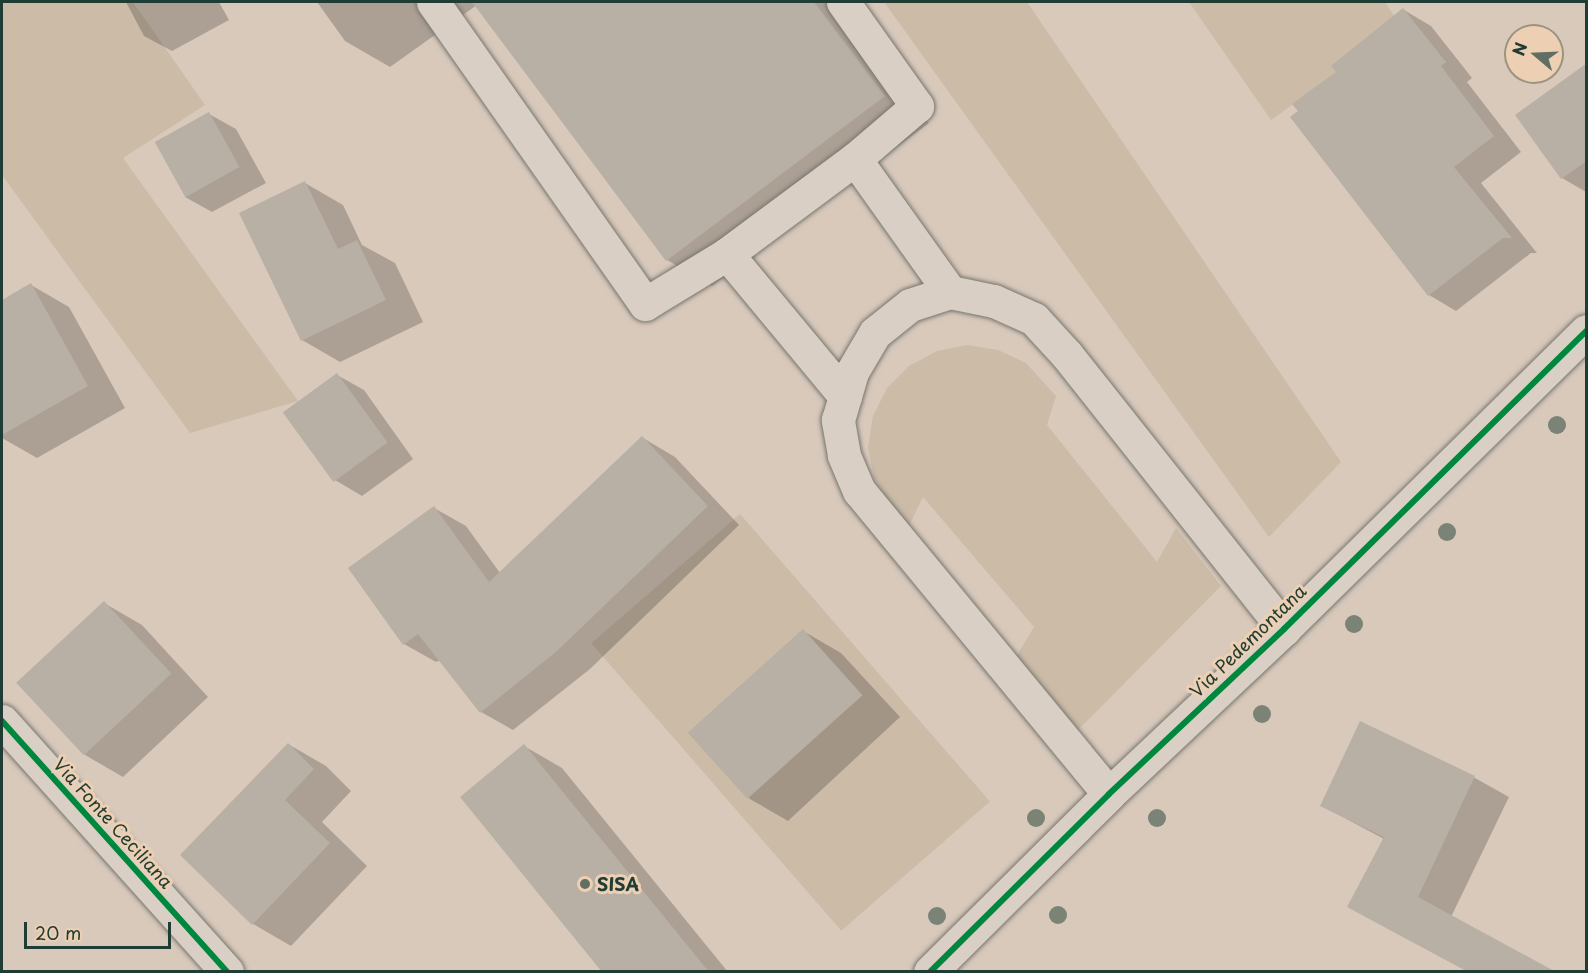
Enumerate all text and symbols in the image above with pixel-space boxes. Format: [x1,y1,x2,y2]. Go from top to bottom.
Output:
north arrow [1504,24,1564,84]
text: N [1505,39,1532,59]
street label: Via Pedemontana [1186,580,1310,702]
street label: Via Fonte Ceciliana [49,754,177,892]
place label: SISA [597,873,639,895]
marker: SISA [578,877,592,891]
scale bar [27,910,174,948]
text: 20 m [35,919,81,946]

